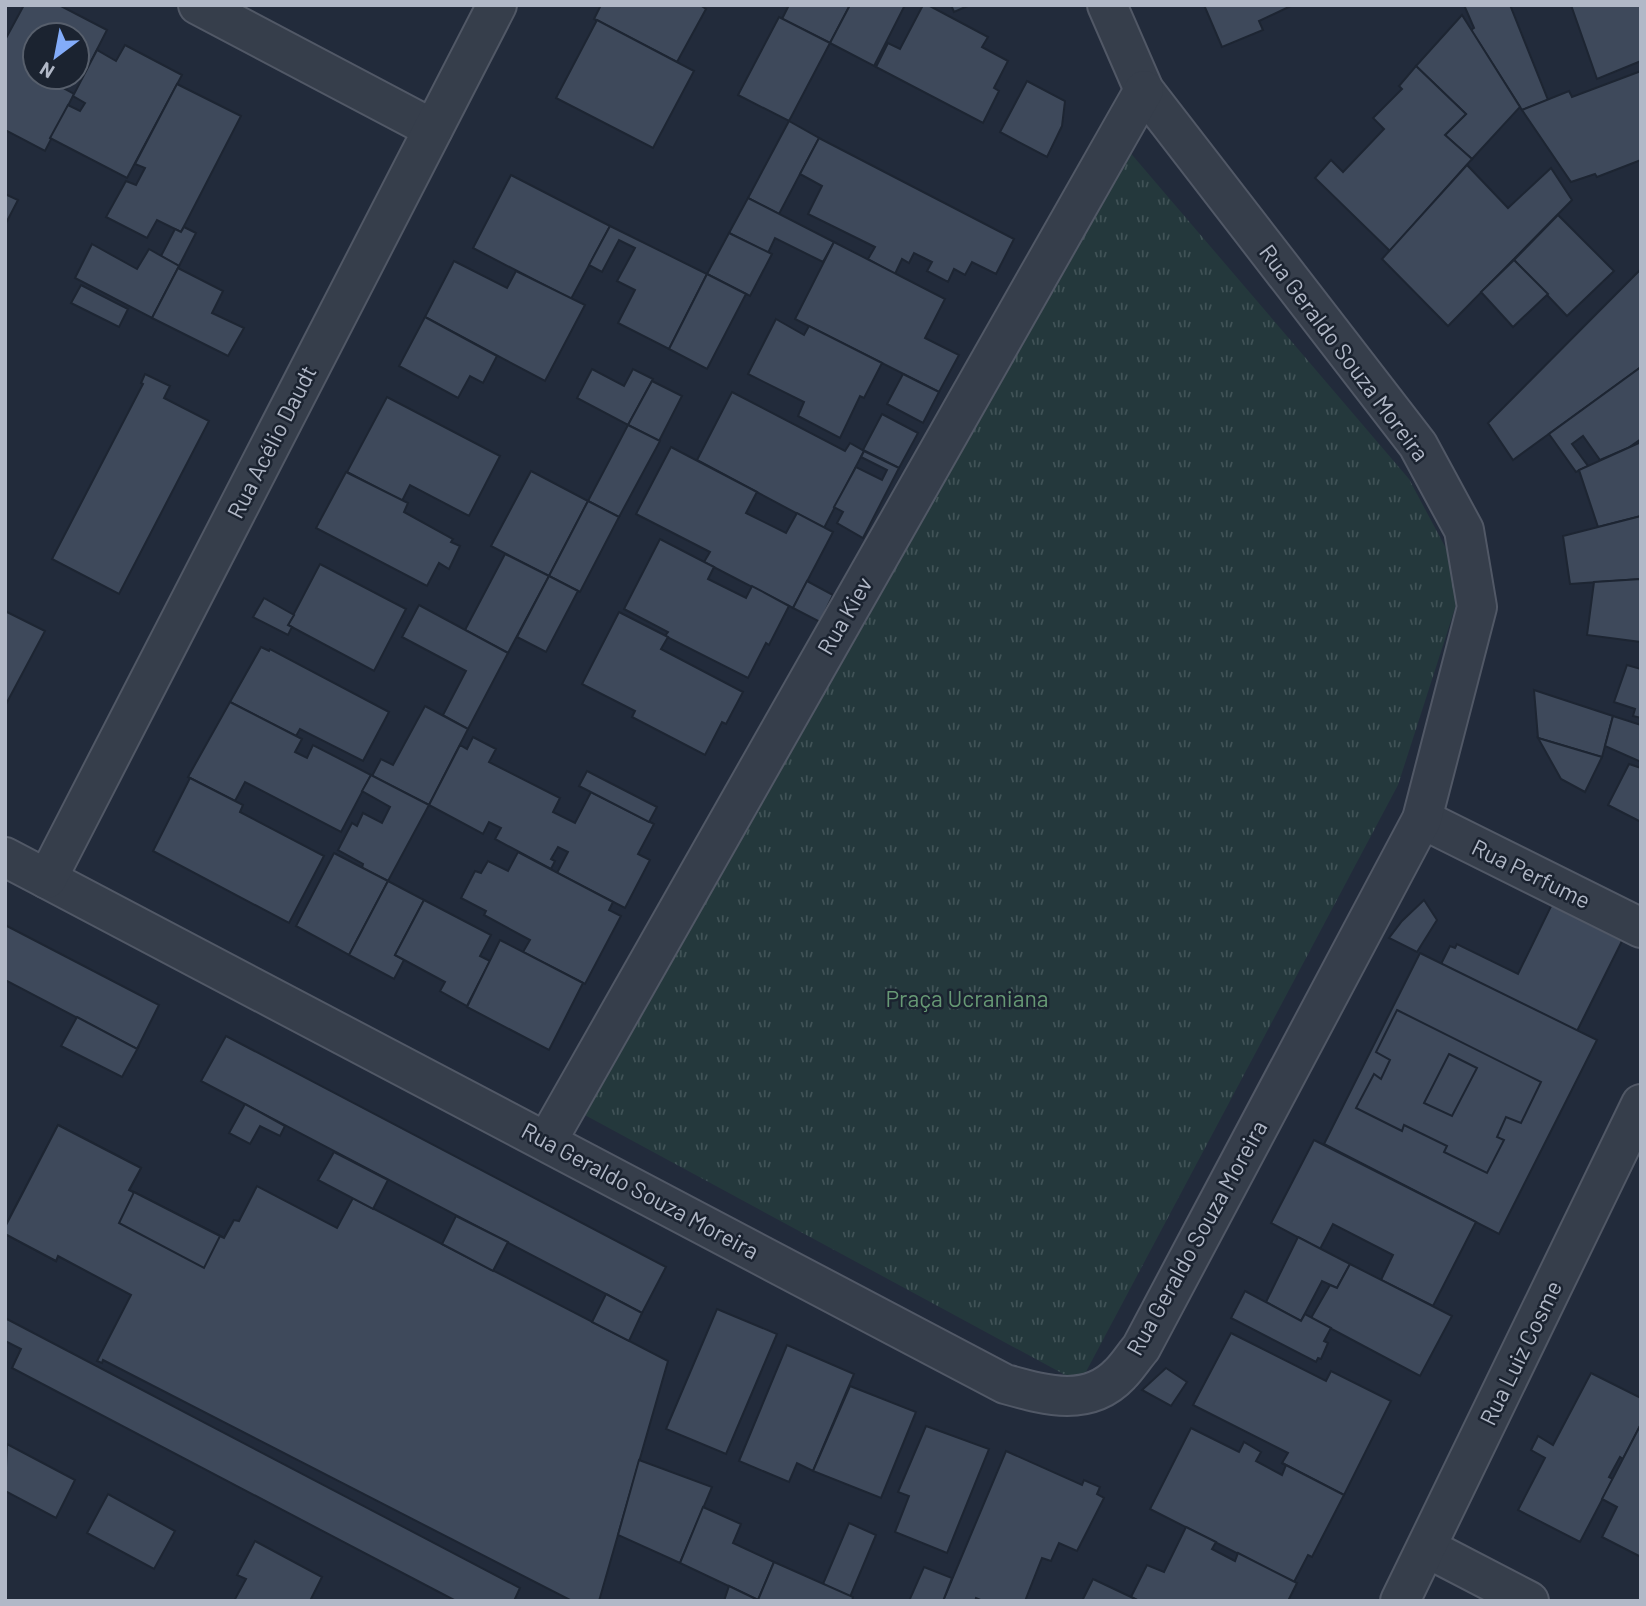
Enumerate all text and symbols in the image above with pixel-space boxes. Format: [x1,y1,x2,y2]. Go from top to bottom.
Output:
north arrow [21,21,91,91]
text: N [35,58,58,84]
street label: Rua Geraldo Souza Moreira [1254,238,1436,466]
street label: Rua Acélio Daudt [221,360,322,523]
street label: Rua Kiev [811,571,878,660]
street label: Rua Perfume [1468,832,1595,914]
park label: Praça Ucraniana [885,984,1049,1012]
street label: Rua Geraldo Souza Moreira [1120,1115,1272,1360]
street label: Rua Geraldo Souza Moreira [517,1116,764,1265]
street label: Rua Luiz Cosme [1473,1276,1567,1429]

